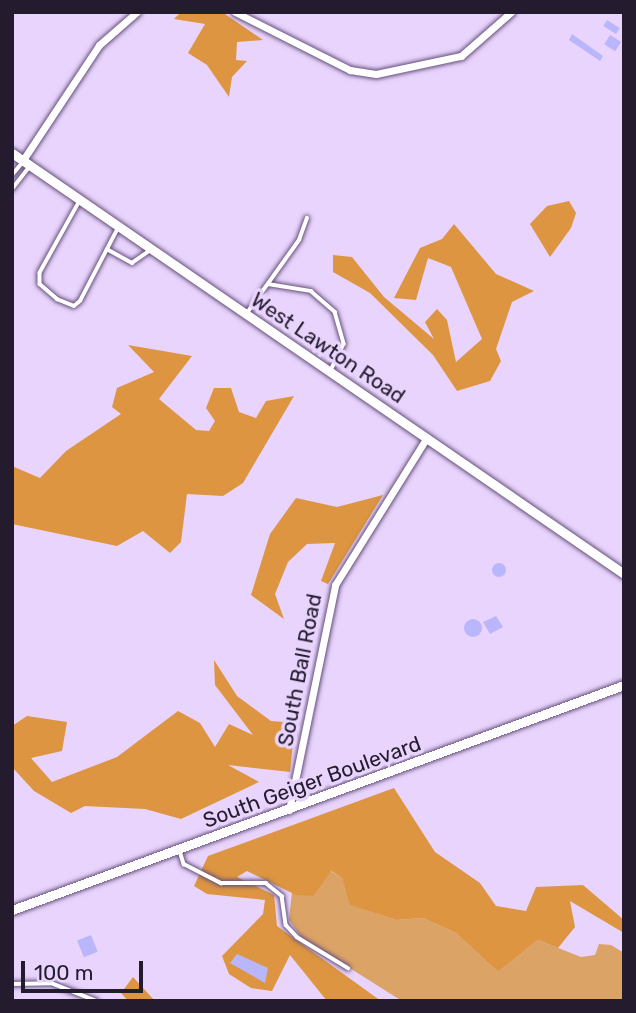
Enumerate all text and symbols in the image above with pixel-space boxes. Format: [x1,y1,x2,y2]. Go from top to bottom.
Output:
street label: West Lawton Road [246,287,410,409]
street label: South Ball Road [273,592,327,748]
street label: South Geiger Boulevard [199,731,425,833]
scale bar [24,946,147,990]
text: 100 m [34,960,93,985]

